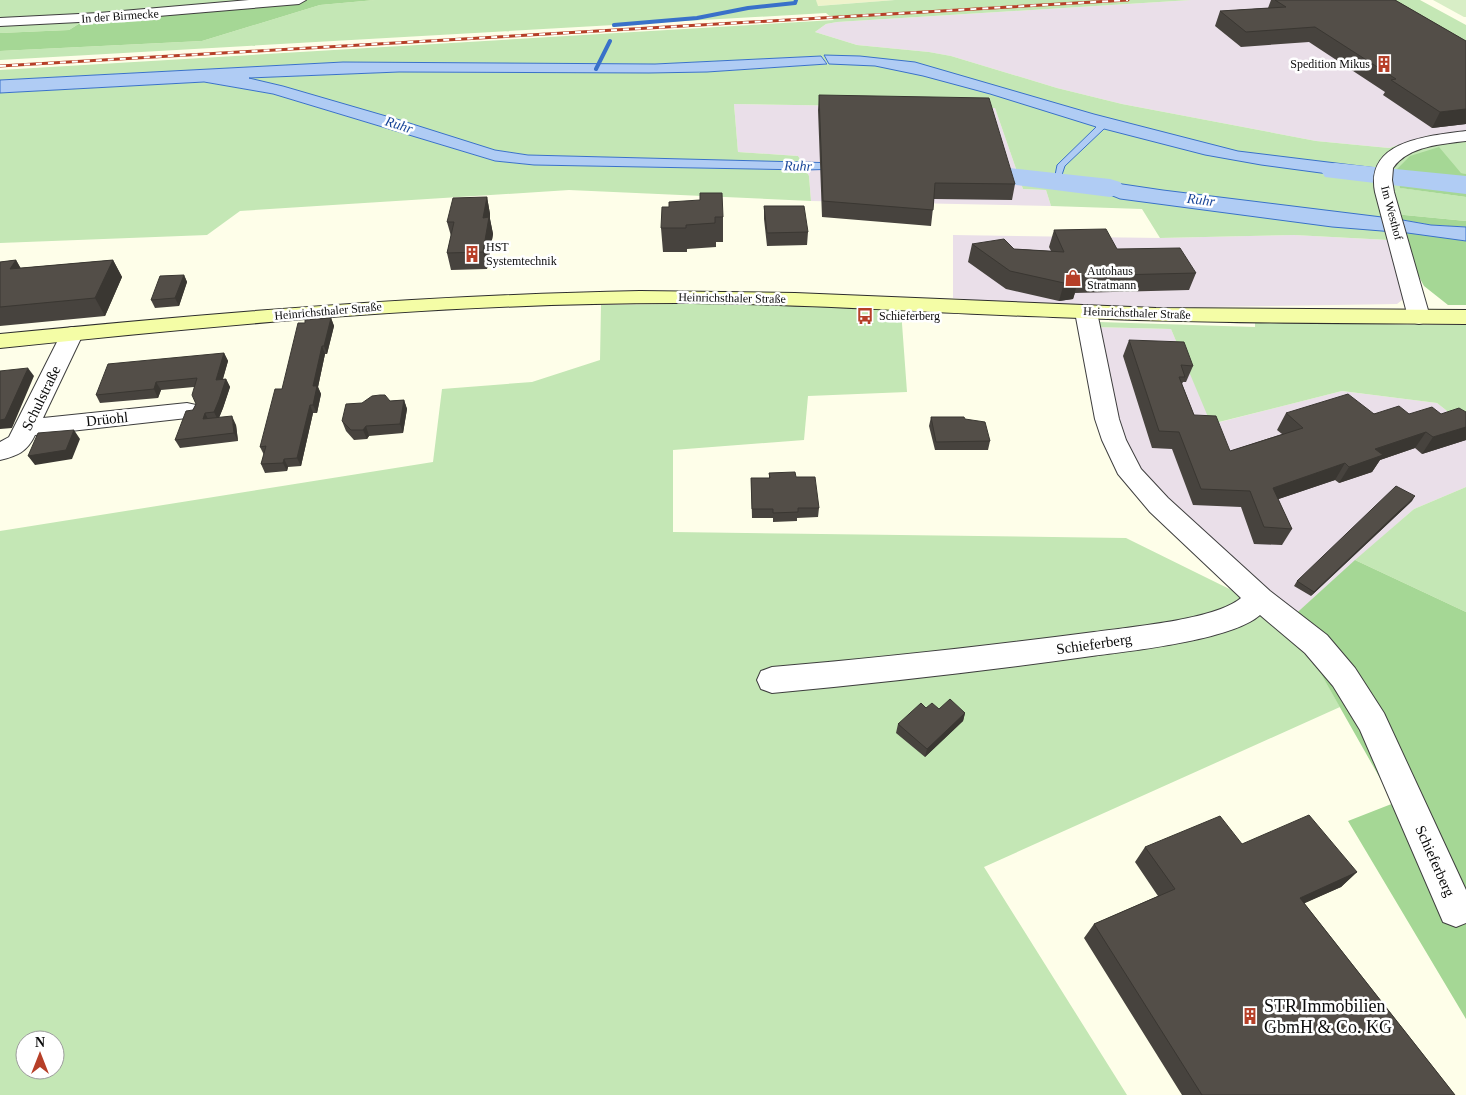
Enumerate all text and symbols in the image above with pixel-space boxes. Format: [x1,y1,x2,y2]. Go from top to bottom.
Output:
street label: In der Birmecke [81,6,159,26]
building icon: Spedition Mikus [1374,54,1394,74]
place label: Spedition Mikus [1290,57,1370,71]
water label: Ruhr [382,113,415,137]
water label: Ruhr [783,158,813,174]
street label: Im Westhof [1378,184,1406,242]
water label: Ruhr [1185,191,1216,209]
place label: HST Systemtechnik [486,240,557,268]
building icon: HST Systemtechnik [462,244,482,264]
place label: Autohaus Stratmann [1087,264,1136,292]
shop icon: Autohaus Stratmann [1063,268,1083,288]
street label: Heinrichsthaler Straße [678,290,786,306]
street label: Heinrichsthaler Straße [274,299,382,323]
street label: Heinrichsthaler Straße [1083,304,1191,322]
bus stop icon: Schieferberg [855,306,875,326]
place label: Schieferberg [879,309,940,323]
street label: Schulstraße [18,363,64,433]
street label: Drüohl [85,409,129,429]
street label: Schieferberg [1055,631,1133,657]
street label: Schieferberg [1412,823,1458,900]
place label: STR Immobilien GbmH & Co. KG [1264,996,1392,1037]
building icon: STR Immobilien GbmH & Co. KG [1240,1006,1260,1026]
north arrow [15,1030,65,1080]
text: N [35,1035,45,1050]

